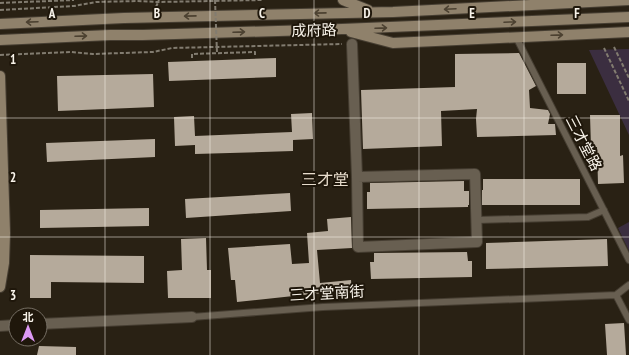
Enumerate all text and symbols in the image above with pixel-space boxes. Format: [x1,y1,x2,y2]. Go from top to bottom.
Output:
text: A [48,5,56,22]
text: B [154,5,160,22]
text: C [259,5,265,22]
text: D [364,5,371,22]
one-way arrow [444,5,457,12]
text: E [469,5,475,22]
text: F [574,5,580,22]
one-way arrow [314,9,327,17]
one-way arrow [184,12,197,20]
one-way arrow [26,18,39,26]
one-way arrow [503,18,516,26]
street label: 成府路 [291,20,337,40]
one-way arrow [374,24,387,31]
one-way arrow [232,29,245,36]
one-way arrow [74,32,87,40]
one-way arrow [550,32,563,39]
text: 1 [10,51,16,68]
street label: 三才堂路 [562,112,606,174]
text: 2 [10,169,16,186]
district label: 三才堂 [301,169,349,189]
street label: 三才堂南街 [289,282,365,304]
text: 3 [10,287,16,304]
north arrow [8,307,48,347]
text: 北 [23,310,34,324]

